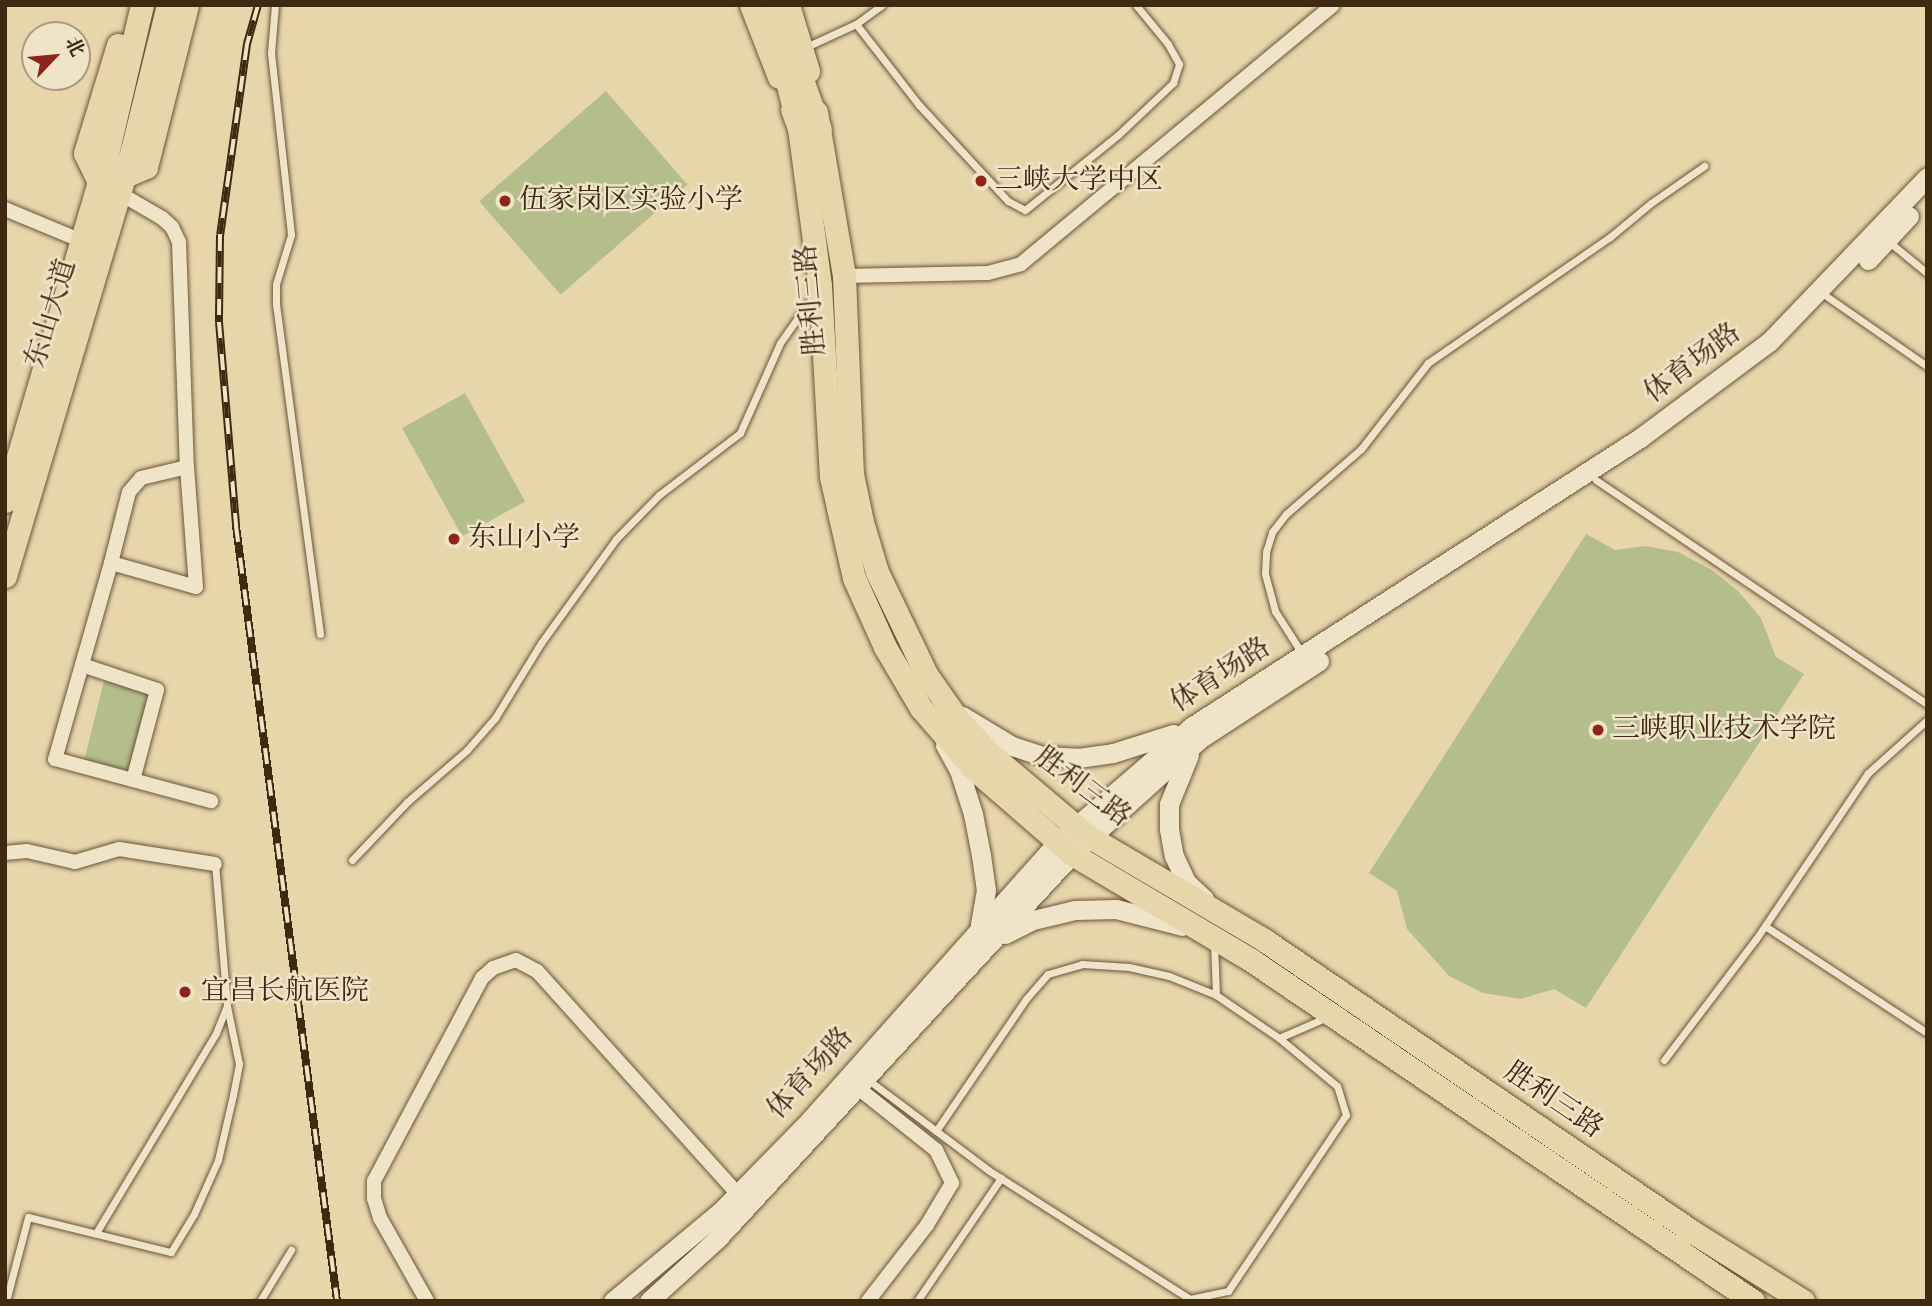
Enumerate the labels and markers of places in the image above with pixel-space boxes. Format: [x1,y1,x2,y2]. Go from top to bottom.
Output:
place label: 三峡大学中区 [995,164,1163,198]
marker: 三峡大学中区 [973,173,989,189]
place label: 伍家岗区实验小学 [519,184,743,218]
marker: 伍家岗区实验小学 [497,193,513,209]
place label: 东山小学 [468,522,580,556]
marker: 东山小学 [446,531,462,547]
place label: 三峡职业技术学院 [1612,713,1836,747]
marker: 三峡职业技术学院 [1590,722,1606,738]
place label: 宜昌长航医院 [201,975,369,1009]
marker: 宜昌长航医院 [175,982,195,1002]

